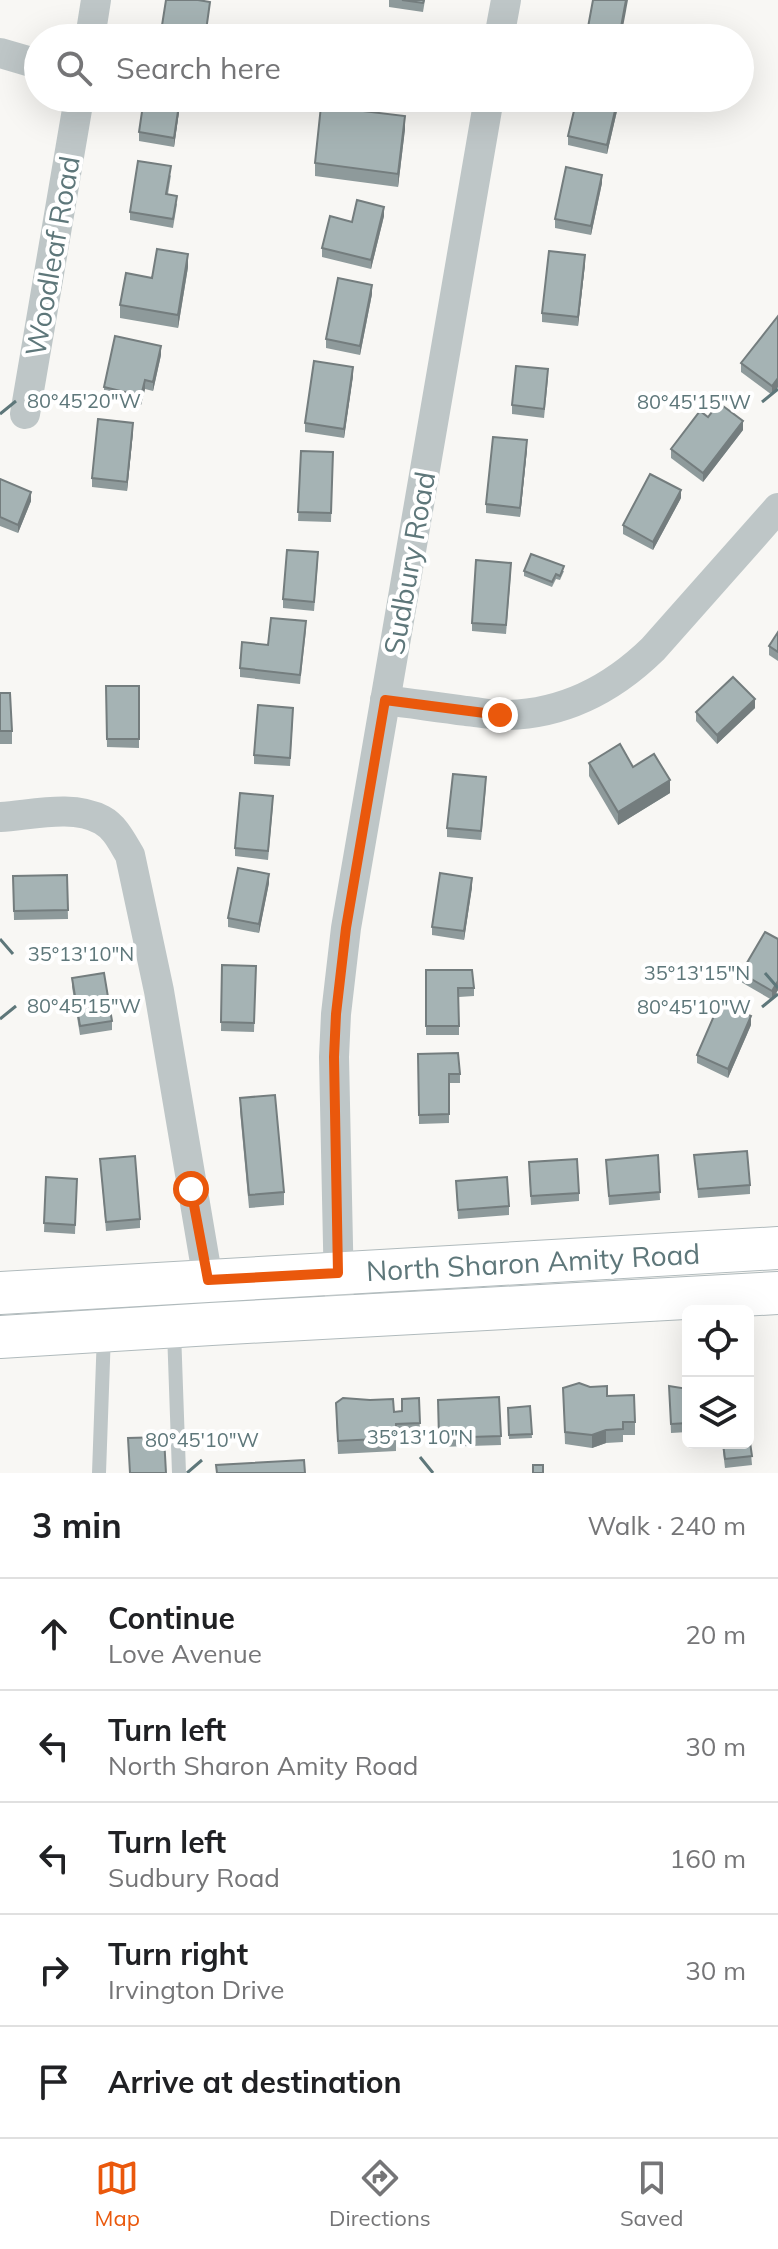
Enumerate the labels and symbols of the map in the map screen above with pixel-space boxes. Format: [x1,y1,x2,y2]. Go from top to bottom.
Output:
street label: Woodleaf Road [17,153,87,359]
text: 80°45'20"W [27,388,141,413]
text: 80°45'15"W [637,389,751,414]
street label: Sudbury Road [376,469,442,657]
route end [482,697,518,733]
text: 35°13'10"N [28,941,134,966]
text: 35°13'15"N [644,960,750,985]
text: 80°45'15"W [27,993,141,1018]
text: 80°45'10"W [637,994,751,1019]
route start [173,1171,209,1207]
street label: North Sharon Amity Road [365,1236,701,1288]
text: 35°13'10"N [367,1424,473,1449]
text: 80°45'10"W [145,1427,259,1452]

